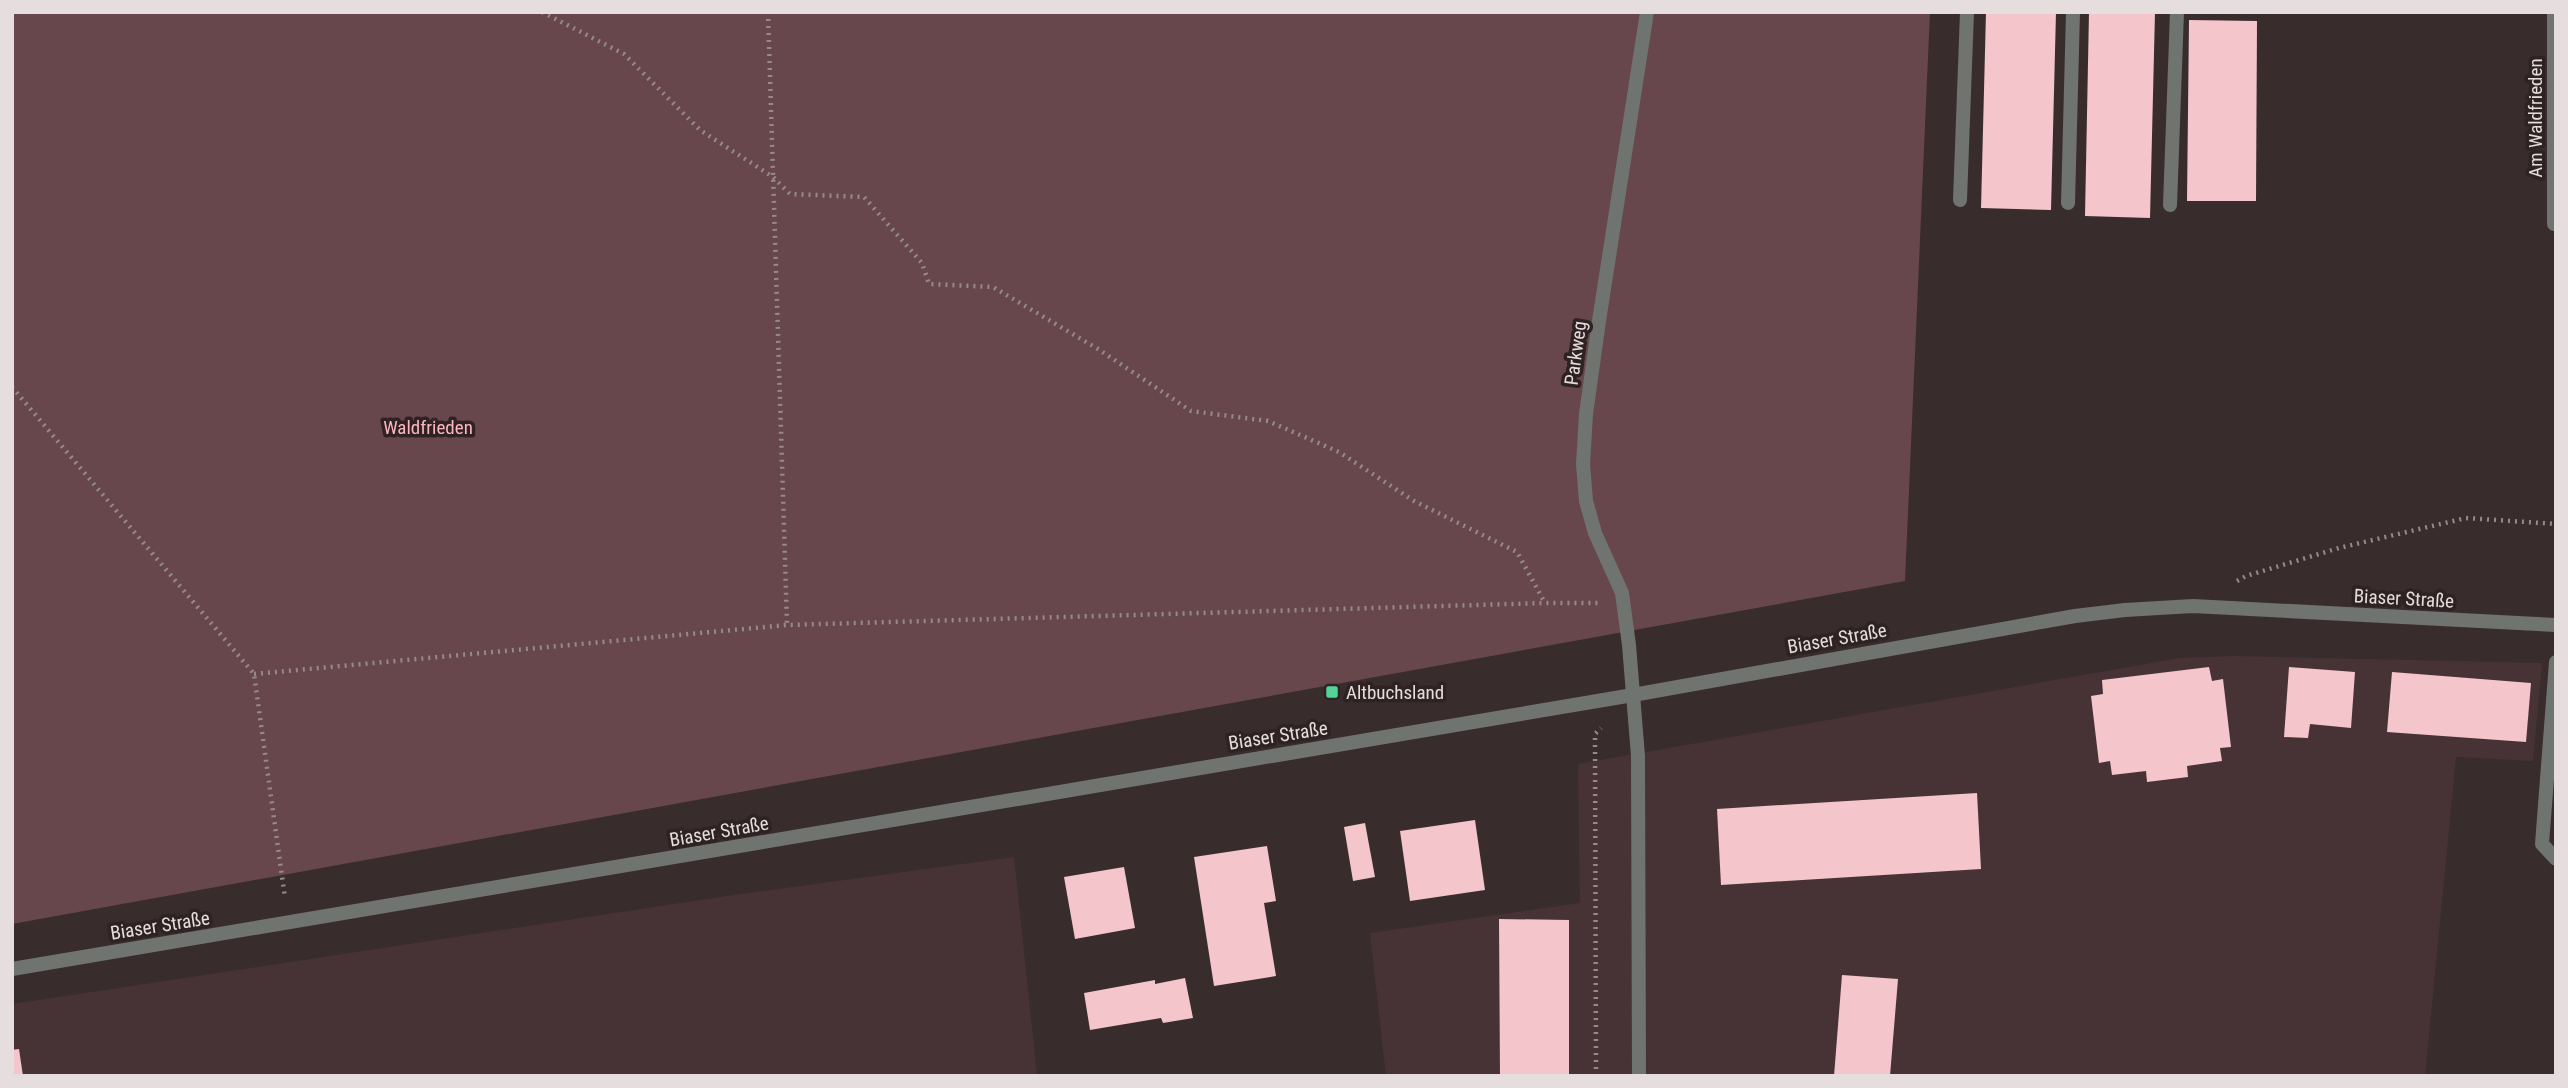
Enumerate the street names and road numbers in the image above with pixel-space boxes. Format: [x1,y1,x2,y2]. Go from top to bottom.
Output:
street label: Am Waldfrieden [2524,58,2547,178]
street label: Parkweg [1560,320,1591,387]
street label: Biaser Straße [2353,584,2455,613]
street label: Biaser Straße [1786,618,1889,659]
street label: Biaser Straße [1227,716,1330,755]
street label: Biaser Straße [668,811,771,852]
street label: Biaser Straße [109,906,212,945]

